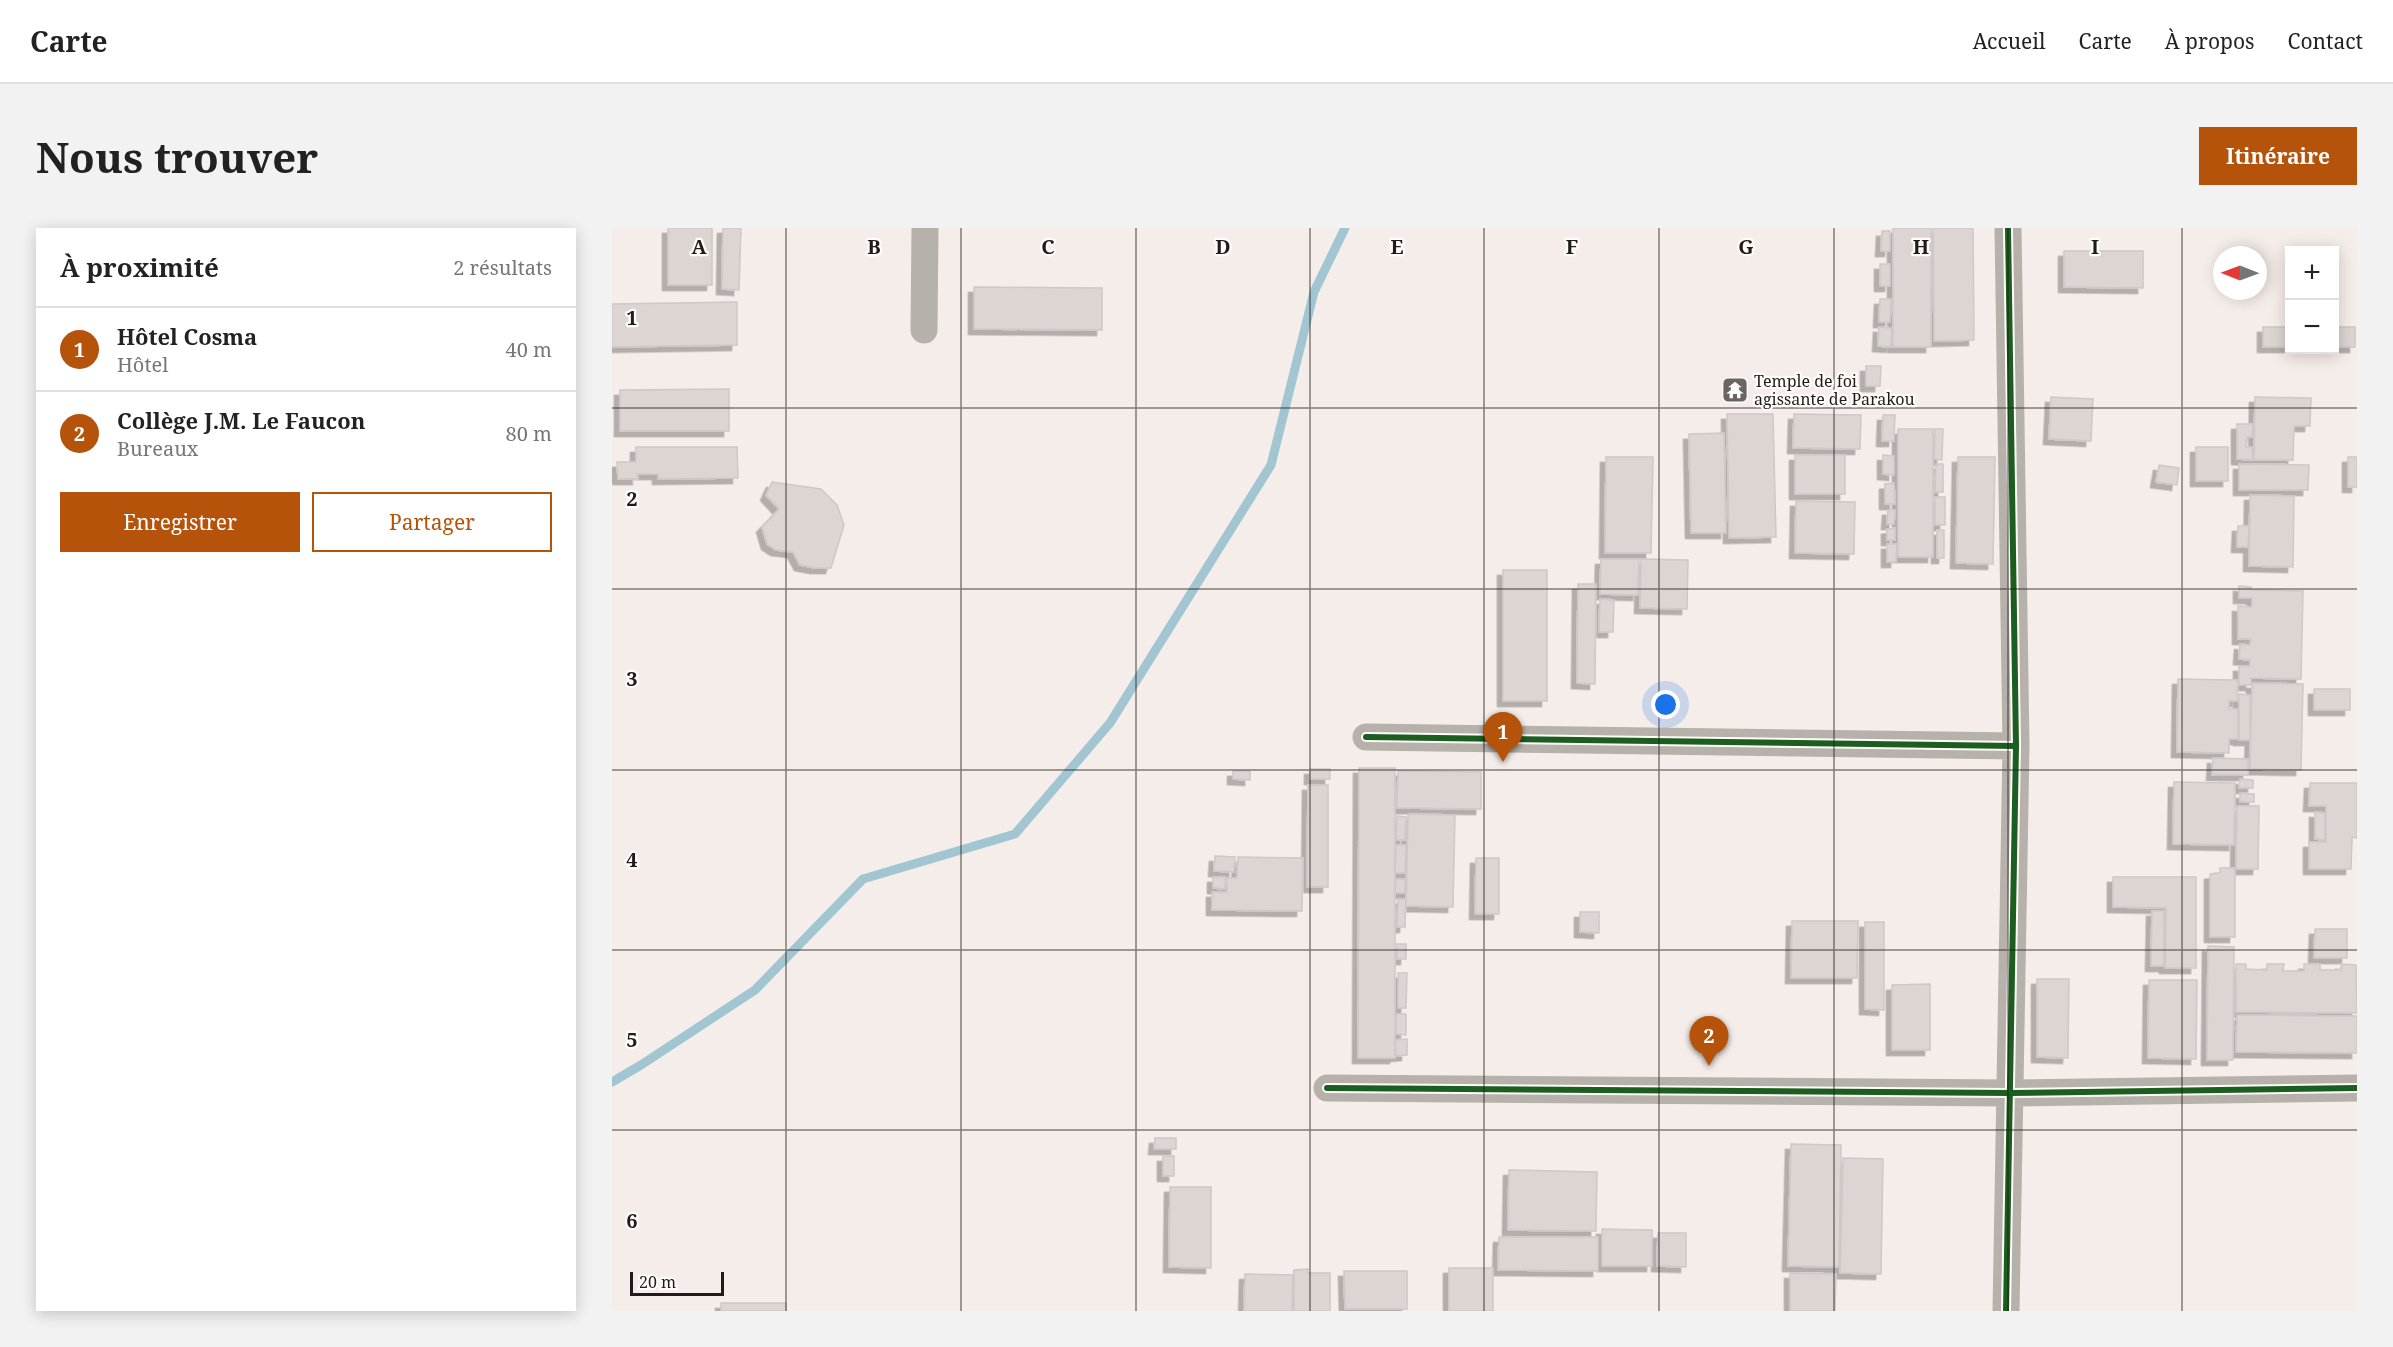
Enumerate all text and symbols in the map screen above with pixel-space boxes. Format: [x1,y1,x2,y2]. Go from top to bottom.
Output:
text: Carte [30,22,108,60]
text: Accueil [1973,27,2046,55]
text: Carte [2079,27,2132,55]
text: À propos [2165,27,2255,55]
text: Contact [2288,27,2363,55]
button: Itinéraire [2199,127,2357,185]
text: Nous trouver [36,128,318,185]
text: A [691,233,707,260]
text: B [867,233,881,260]
text: C [1041,233,1055,260]
text: D [1215,233,1231,260]
text: E [1390,233,1404,260]
text: F [1566,233,1578,260]
text: G [1738,233,1754,260]
text: H [1913,233,1929,260]
text: I [2091,233,2099,260]
north arrow [2213,246,2267,300]
map controls [2285,246,2339,354]
button: + [2285,246,2339,300]
text: À proximité [60,249,219,285]
text: 2 résultats [453,254,552,281]
button: − [2285,300,2339,354]
text: 1 [626,304,638,331]
text: Hôtel Cosma [117,321,257,351]
text: 1 [74,336,85,363]
text: 40 m [506,336,552,363]
text: Hôtel [117,351,168,378]
place label: Temple de foi agissante de Parakou [1754,370,1915,410]
temple icon: Temple de foi agissante de Parakou [1720,375,1750,405]
text: Collège J.M. Le Faucon [117,405,365,435]
text: 2 [74,420,85,447]
text: 80 m [506,420,552,447]
text: Bureaux [117,435,198,462]
text: 2 [626,485,638,512]
button: Enregistrer [60,492,300,552]
button: Partager [312,492,552,552]
text: 3 [626,665,638,692]
your location [1651,690,1680,719]
pin: 1 [1484,712,1522,762]
text: 4 [626,846,638,873]
pin: 2 [1690,1016,1728,1066]
text: 5 [626,1026,638,1053]
text: 6 [626,1207,638,1234]
scale bar [630,1269,724,1296]
text: 20 m [639,1271,676,1293]

